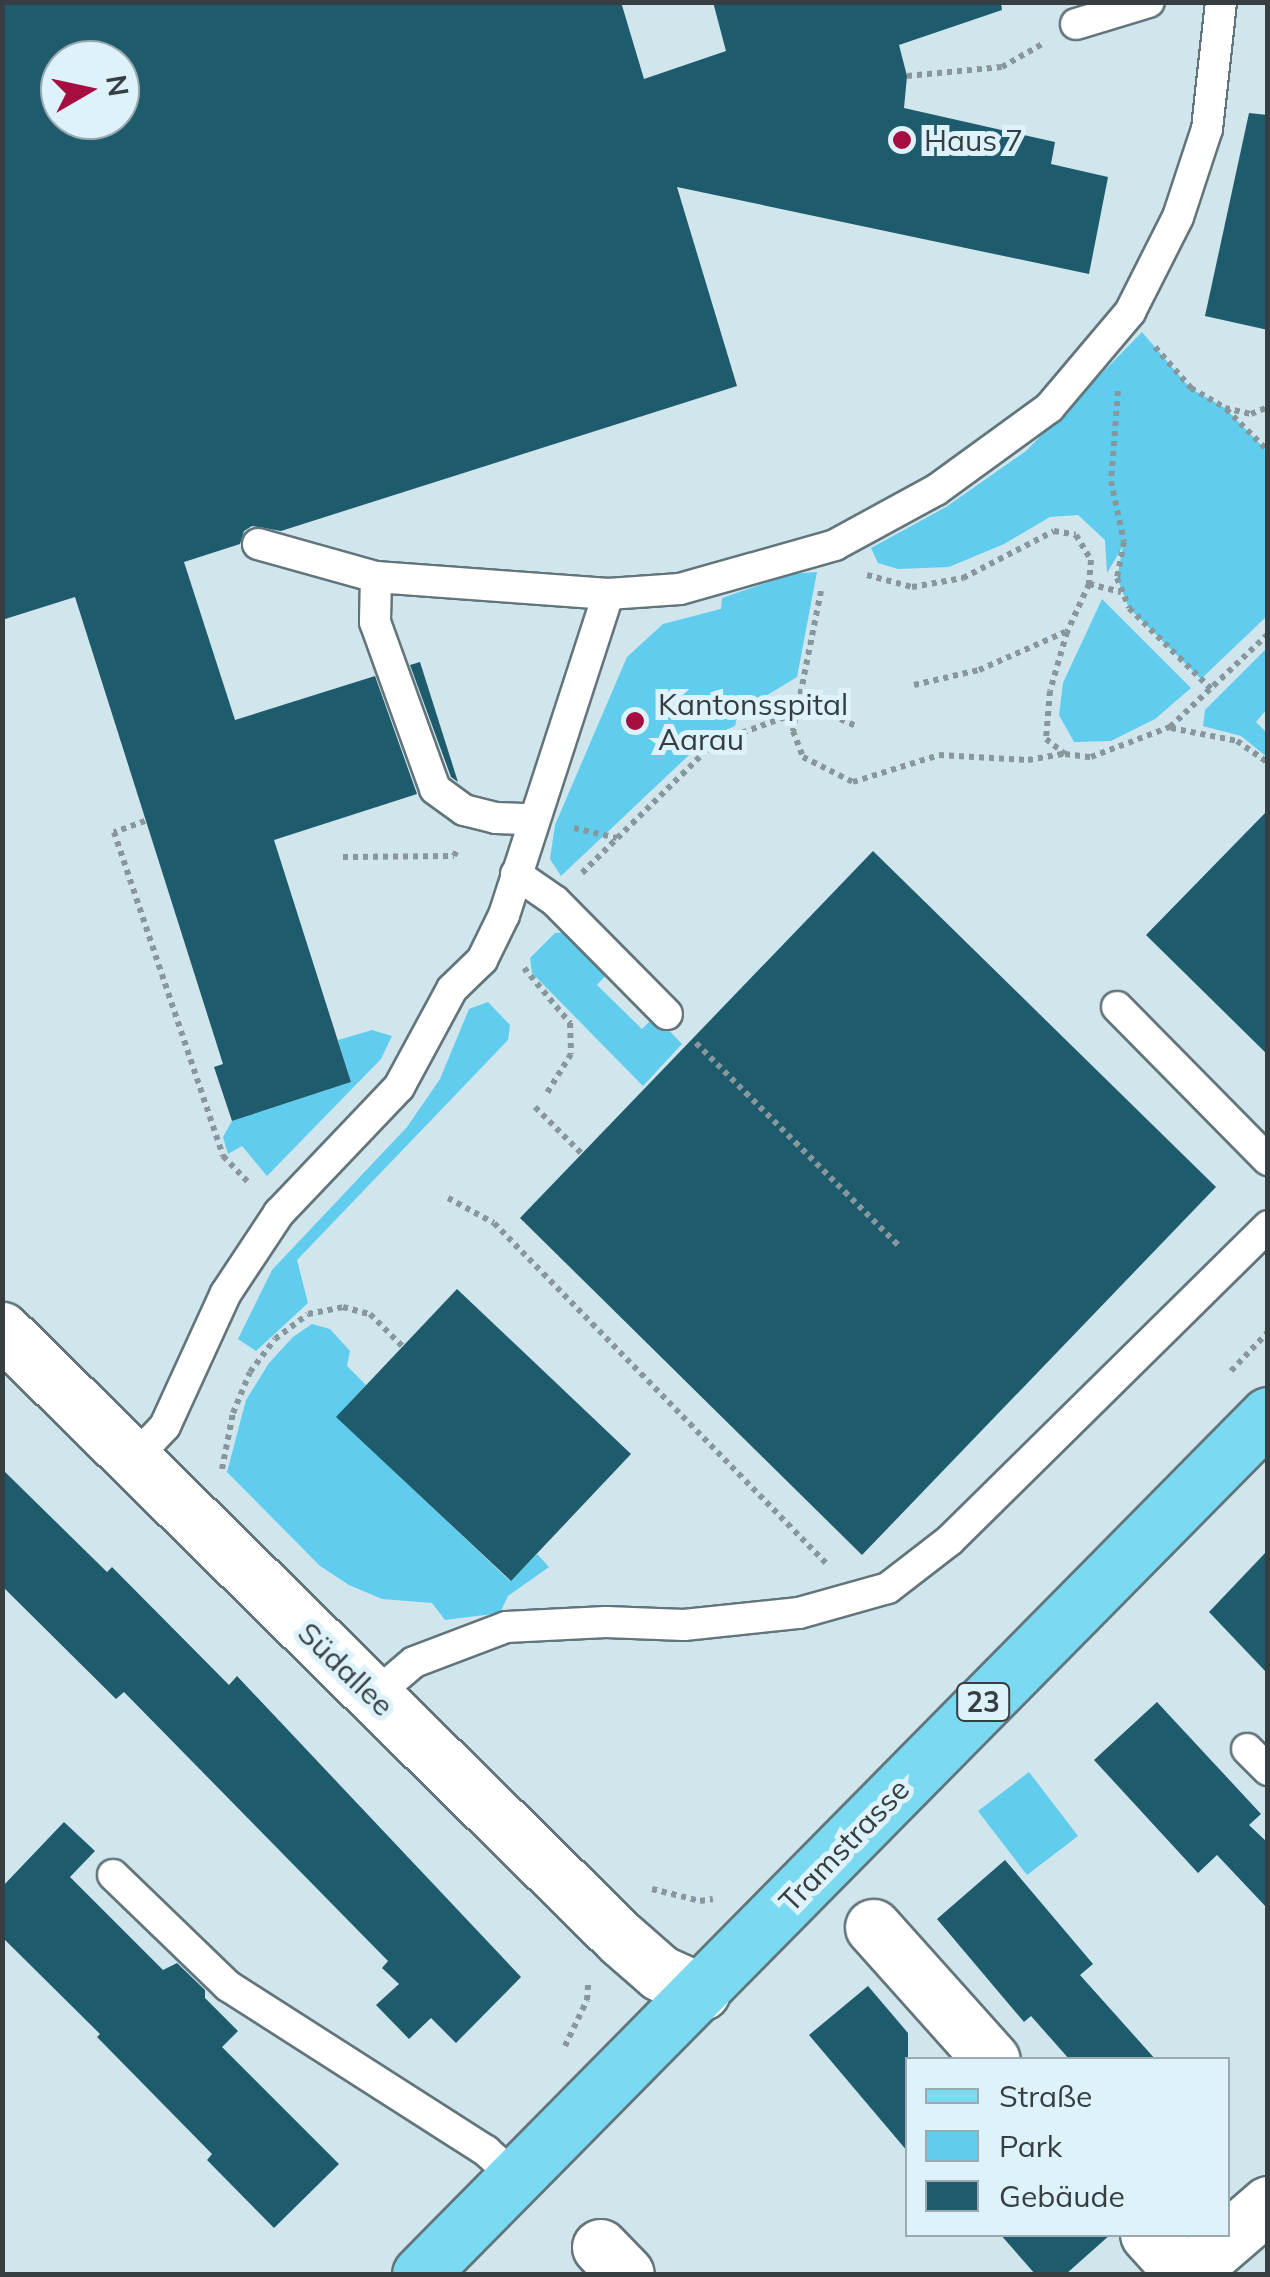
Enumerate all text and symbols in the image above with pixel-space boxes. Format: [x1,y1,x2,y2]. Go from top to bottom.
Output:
north arrow [40,40,140,140]
text: N [99,72,137,99]
place label: Haus 7 [924,122,1023,158]
marker: Haus 7 [889,127,915,153]
place label: Kantonsspital Aarau [658,686,848,756]
marker: Kantonsspital Aarau [622,708,648,734]
street label: Südallee [291,1615,401,1723]
road number: 23 [956,1679,1010,1725]
street label: Tramstrasse [772,1771,916,1919]
legend [905,2057,1230,2237]
text: Straße [999,2077,1092,2115]
text: Park [999,2127,1062,2165]
text: Gebäude [999,2177,1125,2215]

